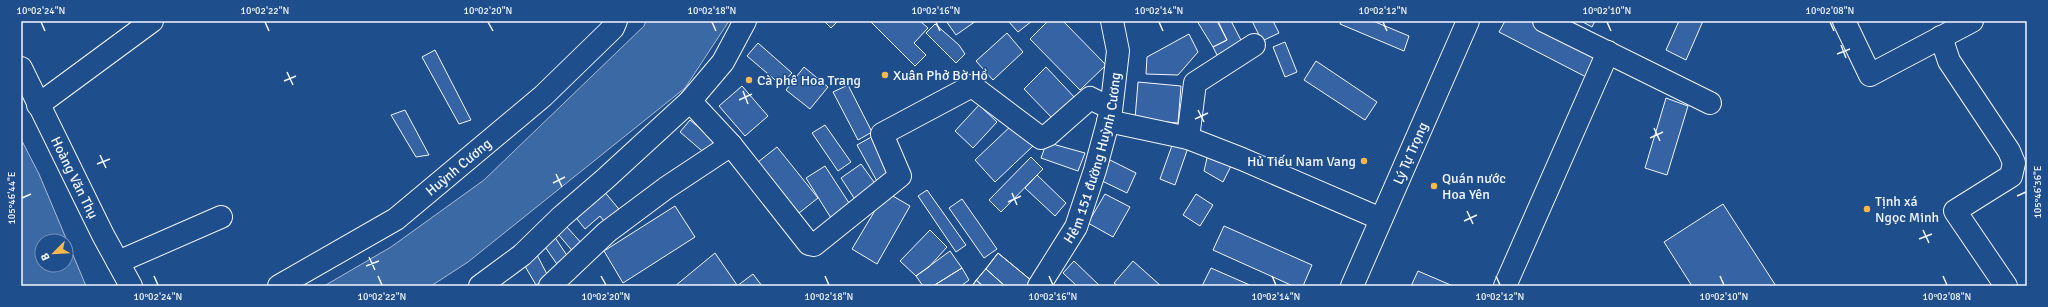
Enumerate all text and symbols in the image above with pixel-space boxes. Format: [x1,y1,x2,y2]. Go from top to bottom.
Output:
text: 10°02'24"N [17,5,65,17]
text: 10°02'22"N [241,5,289,17]
text: 10°02'20"N [464,5,512,17]
text: 10°02'18"N [688,5,736,17]
text: 10°02'16"N [912,5,960,17]
text: 10°02'14"N [1135,5,1183,17]
text: 10°02'12"N [1359,5,1407,17]
text: 10°02'10"N [1583,5,1631,17]
text: 10°02'08"N [1806,5,1854,17]
place label: Xuân Phở Bờ Hồ [893,67,988,84]
marker: Xuân Phở Bờ Hồ [880,70,890,80]
street label: Hẻm 151 đường Huỳnh Cương [1060,71,1124,246]
place label: Cà phê Hoa Trang [757,72,861,89]
marker: Cà phê Hoa Trang [744,75,754,85]
street label: Lý Tự Trọng [1389,119,1431,187]
street label: Hoàng Văn Thụ [47,134,102,221]
street label: Huỳnh Cương [422,135,495,199]
place label: Hủ Tiếu Nam Vang [1247,153,1356,170]
marker: Hủ Tiếu Nam Vang [1359,156,1369,166]
text: 105°46'36"E [2032,165,2044,219]
place label: Quán nước Hoa Yên [1442,170,1506,203]
text: 105°46'44"E [6,171,18,225]
marker: Quán nước Hoa Yên [1429,181,1439,191]
place label: Tịnh xá Ngọc Minh [1875,193,1939,226]
marker: Tịnh xá Ngọc Minh [1862,204,1872,214]
north arrow [34,233,74,273]
text: B [38,251,53,263]
text: 10°02'24"N [134,291,182,303]
text: 10°02'22"N [358,291,406,303]
text: 10°02'20"N [582,291,630,303]
text: 10°02'18"N [805,291,853,303]
text: 10°02'16"N [1029,291,1077,303]
text: 10°02'14"N [1252,291,1300,303]
text: 10°02'12"N [1476,291,1524,303]
text: 10°02'10"N [1700,291,1748,303]
text: 10°02'08"N [1923,291,1971,303]

